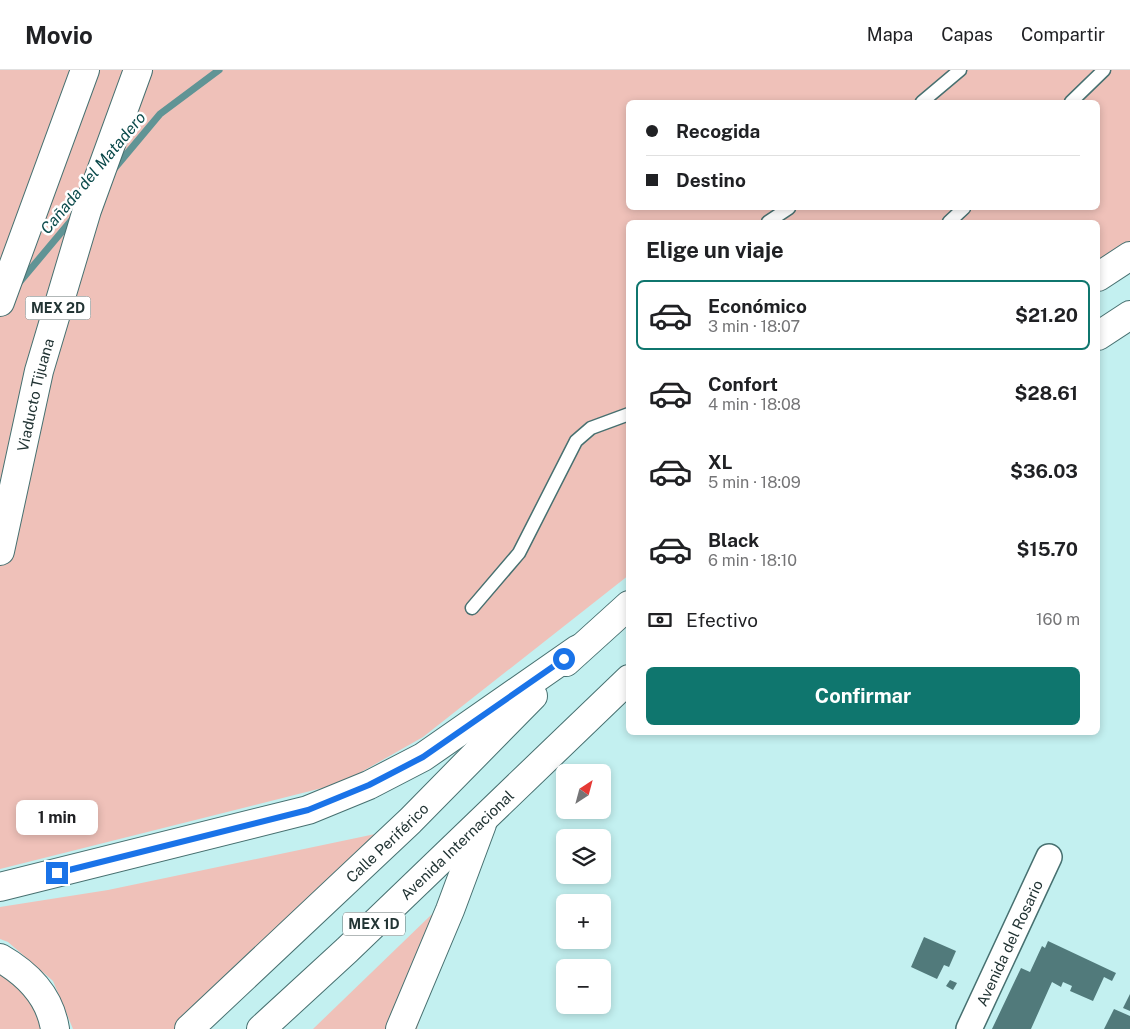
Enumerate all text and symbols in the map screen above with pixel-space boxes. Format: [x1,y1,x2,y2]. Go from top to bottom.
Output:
text: Movio [25,21,93,49]
text: Mapa [867,24,913,45]
text: Capas [941,24,993,45]
text: Compartir [1021,24,1105,45]
water label: Cañada del Matadero [36,108,150,238]
text: Recogida [676,120,760,142]
text: Destino [676,169,746,191]
text: Elige un viaje [646,237,784,263]
icon: car [648,293,693,338]
text: Económico [708,295,807,317]
road number: MEX 2D [26,297,90,320]
text: $21.20 [1015,304,1078,326]
text: 3 min · 18:07 [708,317,800,336]
street label: Viaducto Tijuana [13,336,57,453]
icon: car [648,371,693,416]
text: Confort [708,373,778,395]
text: $28.61 [1014,382,1078,404]
text: 4 min · 18:08 [708,395,801,414]
icon: car [648,449,693,494]
text: XL [708,451,733,473]
text: $36.03 [1010,460,1078,482]
text: 5 min · 18:09 [708,473,801,492]
icon: car [648,527,693,572]
text: Black [708,529,759,551]
text: $15.70 [1017,538,1078,560]
text: 6 min · 18:10 [708,551,797,570]
icon: cash [646,606,674,634]
text: Efectivo [686,609,758,631]
text: 160 m [1036,610,1080,629]
route start [553,648,575,670]
button: Confirmar [646,667,1080,725]
north arrow [556,764,611,819]
map controls [556,764,611,1014]
street label: Avenida Internacional [397,786,517,903]
street label: Calle Periférico [342,799,432,885]
callout: 1 min [16,800,98,836]
text: 1 min [38,808,76,827]
button: layers [556,829,611,884]
route end [46,862,68,884]
street label: Avenida del Rosario [973,877,1046,1008]
button: + [556,894,611,949]
road number: MEX 1D [343,912,405,936]
button: − [556,959,611,1014]

